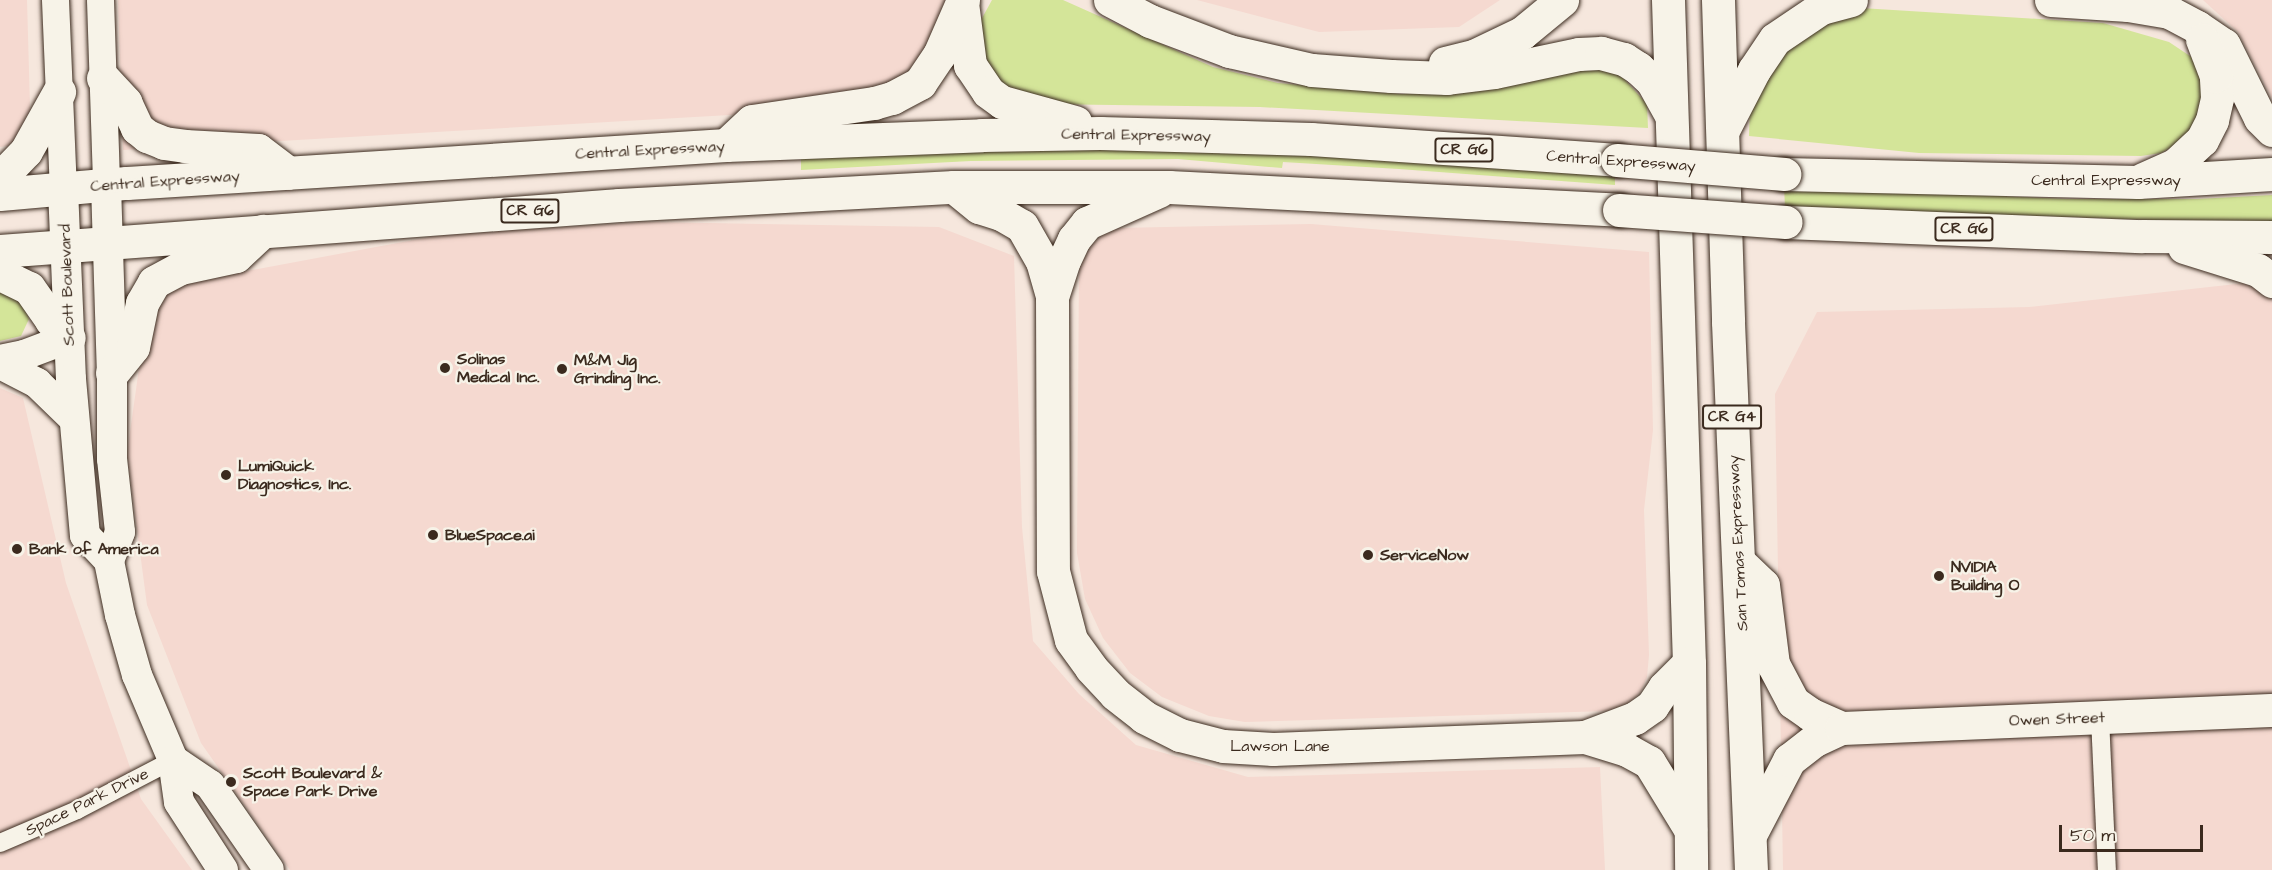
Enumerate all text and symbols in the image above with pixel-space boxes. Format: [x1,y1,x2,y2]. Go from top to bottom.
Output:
street label: Central Expressway [1061,124,1211,146]
street label: Central Expressway [575,136,725,164]
road number: CR G6 [1434,138,1494,162]
street label: Central Expressway [1546,146,1696,176]
street label: Central Expressway [90,166,240,196]
street label: Central Expressway [2031,170,2181,190]
road number: CR G6 [500,199,560,223]
road number: CR G6 [1934,217,1994,241]
street label: Scott Boulevard [55,224,79,346]
place label: Solinas Medical Inc. [457,349,540,387]
place label: M&M Jig Grinding Inc. [574,350,660,388]
marker: Solinas Medical Inc. [438,361,452,375]
marker: M&M Jig Grinding Inc. [555,362,569,376]
road number: CR G4 [1702,405,1762,429]
street label: San Tomas Expressway [1724,455,1752,631]
place label: LumiQuick Diagnostics, Inc. [238,456,351,494]
marker: LumiQuick Diagnostics, Inc. [219,468,233,482]
place label: BlueSpace.ai [445,525,535,545]
marker: BlueSpace.ai [426,528,440,542]
place label: Bank of America [29,539,159,559]
marker: Bank of America [10,542,24,556]
place label: ServiceNow [1380,545,1469,565]
marker: ServiceNow [1361,548,1375,562]
place label: NVIDIA Building O [1951,557,2019,595]
marker: NVIDIA Building O [1932,569,1946,583]
street label: Owen Street [2009,708,2105,730]
street label: Lawson Lane [1230,736,1330,756]
place label: Scott Boulevard & Space Park Drive [243,763,382,801]
street label: Space Park Drive [22,764,152,840]
marker: Scott Boulevard & Space Park Drive [224,775,238,789]
scale bar [2062,813,2206,851]
text: 50 m [2070,823,2115,848]

